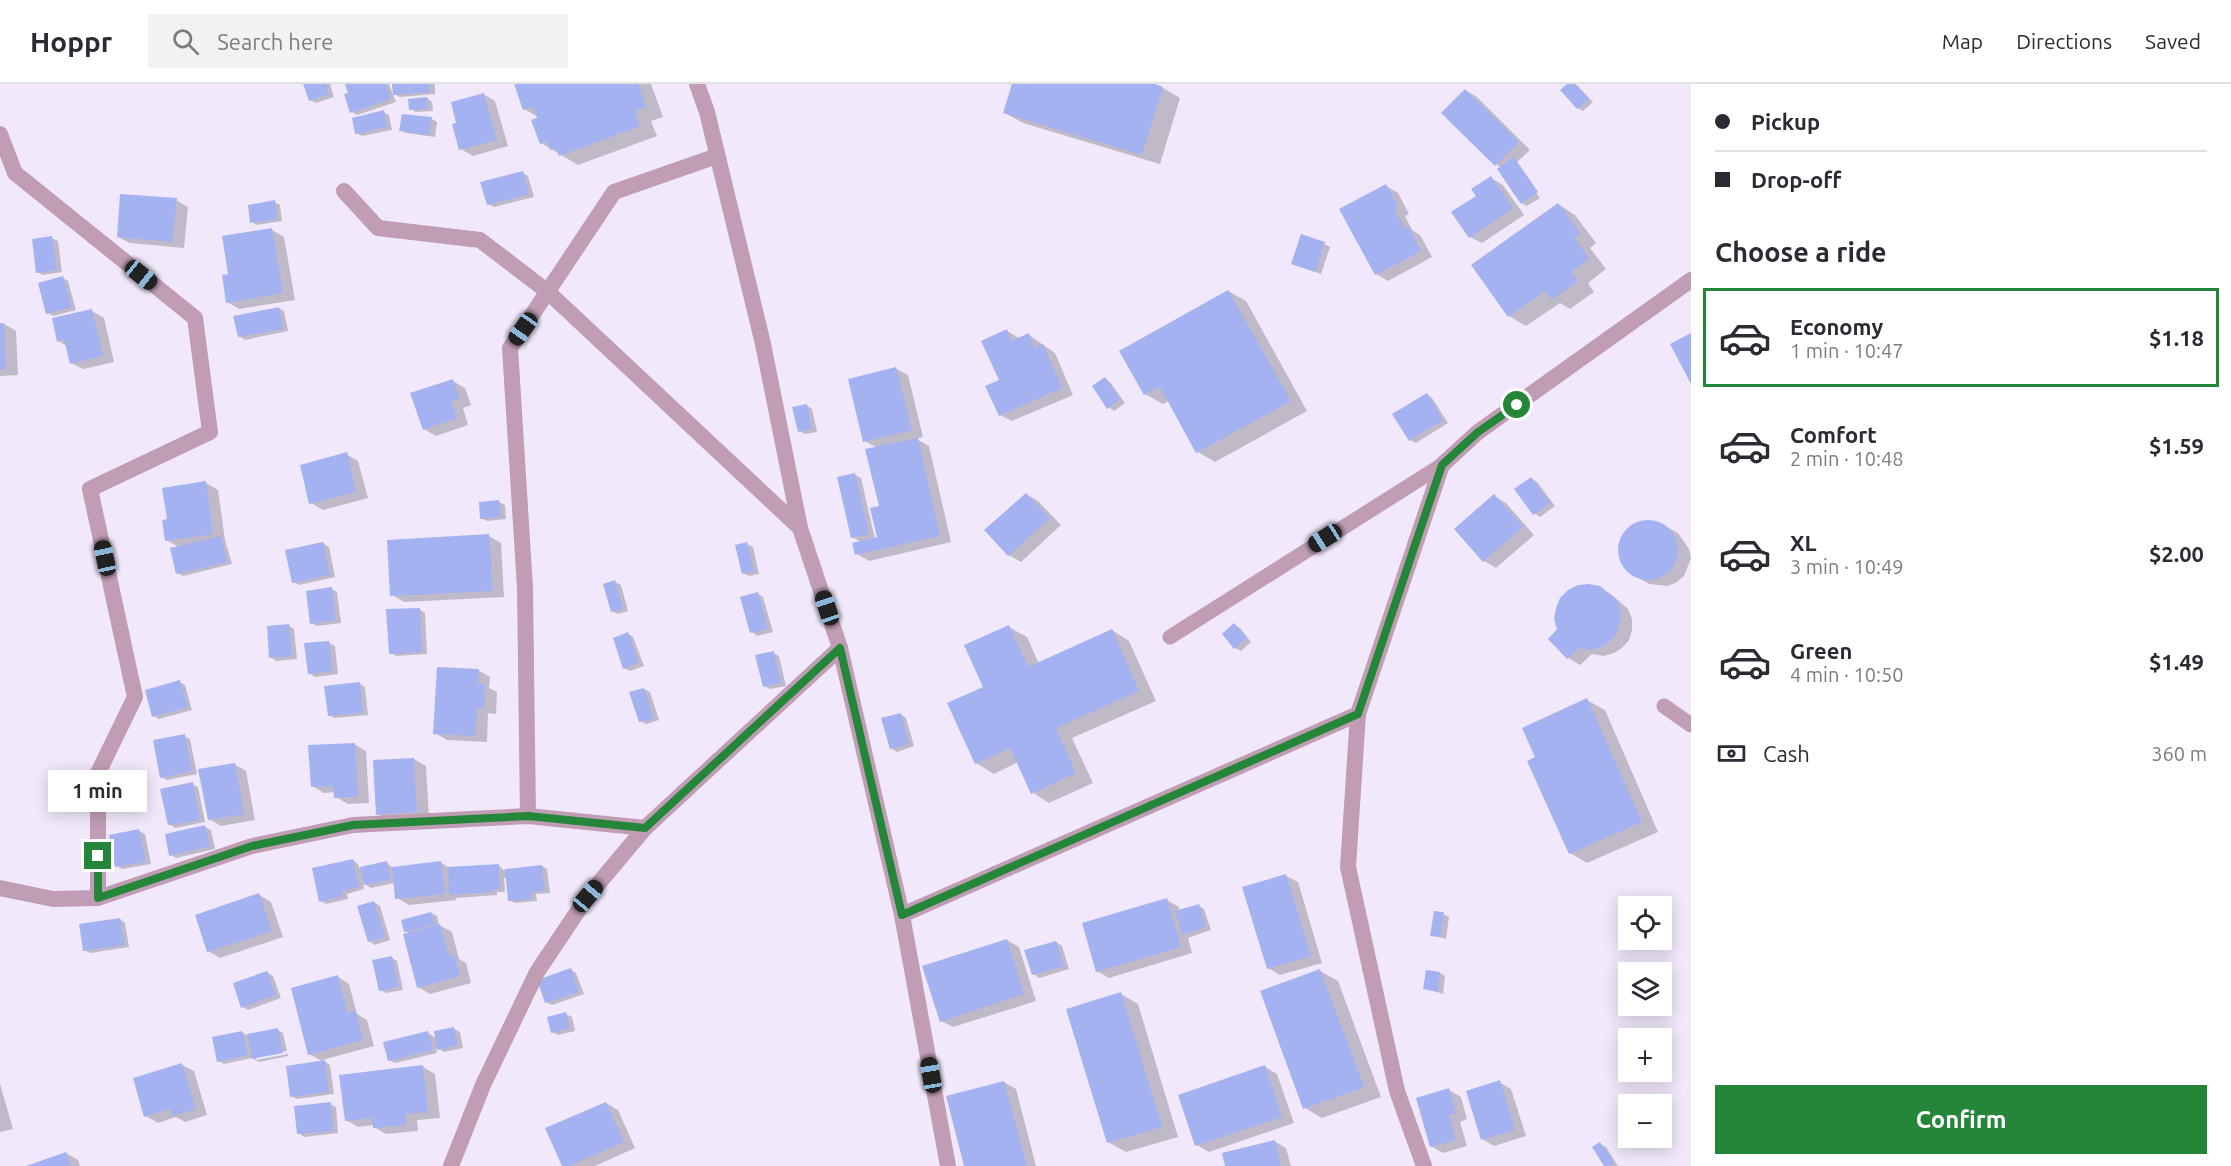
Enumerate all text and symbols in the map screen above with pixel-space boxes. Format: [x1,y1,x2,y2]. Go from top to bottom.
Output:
search box [148,14,568,68]
icon: search [169,25,202,58]
text: Hoppr [30,26,112,57]
text: Search here [217,29,334,54]
text: Map [1942,29,1983,53]
text: Directions [2016,29,2112,53]
text: Saved [2145,29,2201,53]
text: Pickup [1751,109,1820,134]
text: Drop-off [1751,167,1841,192]
text: Choose a ride [1715,237,1887,267]
car [121,257,161,293]
car [505,309,541,349]
icon: car [1718,311,1772,365]
text: Economy [1790,314,1883,339]
text: $1.18 [2149,325,2204,350]
text: 1 min · 10:47 [1790,339,1904,362]
route start [1503,391,1530,418]
icon: car [1718,419,1772,473]
text: Comfort [1790,422,1877,447]
text: $1.59 [2149,433,2204,458]
text: 2 min · 10:48 [1790,447,1904,470]
car [1305,521,1345,555]
icon: car [1718,527,1772,581]
text: XL [1790,530,1817,555]
car [92,539,118,577]
text: $2.00 [2149,541,2204,566]
text: 3 min · 10:49 [1790,555,1904,578]
car [813,588,841,628]
icon: car [1718,635,1772,689]
text: Green [1790,638,1852,663]
text: $1.49 [2149,649,2204,674]
text: 4 min · 10:50 [1790,663,1904,686]
icon: cash [1715,737,1748,770]
text: Cash [1763,741,1810,766]
text: 360 m [2151,742,2207,765]
callout: 1 min [48,769,148,811]
text: 1 min [72,779,123,802]
route end [84,842,111,869]
car [570,876,606,916]
map controls [1618,896,1672,1148]
button: locate [1618,896,1672,950]
button: layers [1618,962,1672,1016]
button: + [1618,1028,1672,1082]
car [919,1056,943,1094]
button: Confirm [1715,1085,2207,1154]
button: − [1618,1094,1672,1148]

